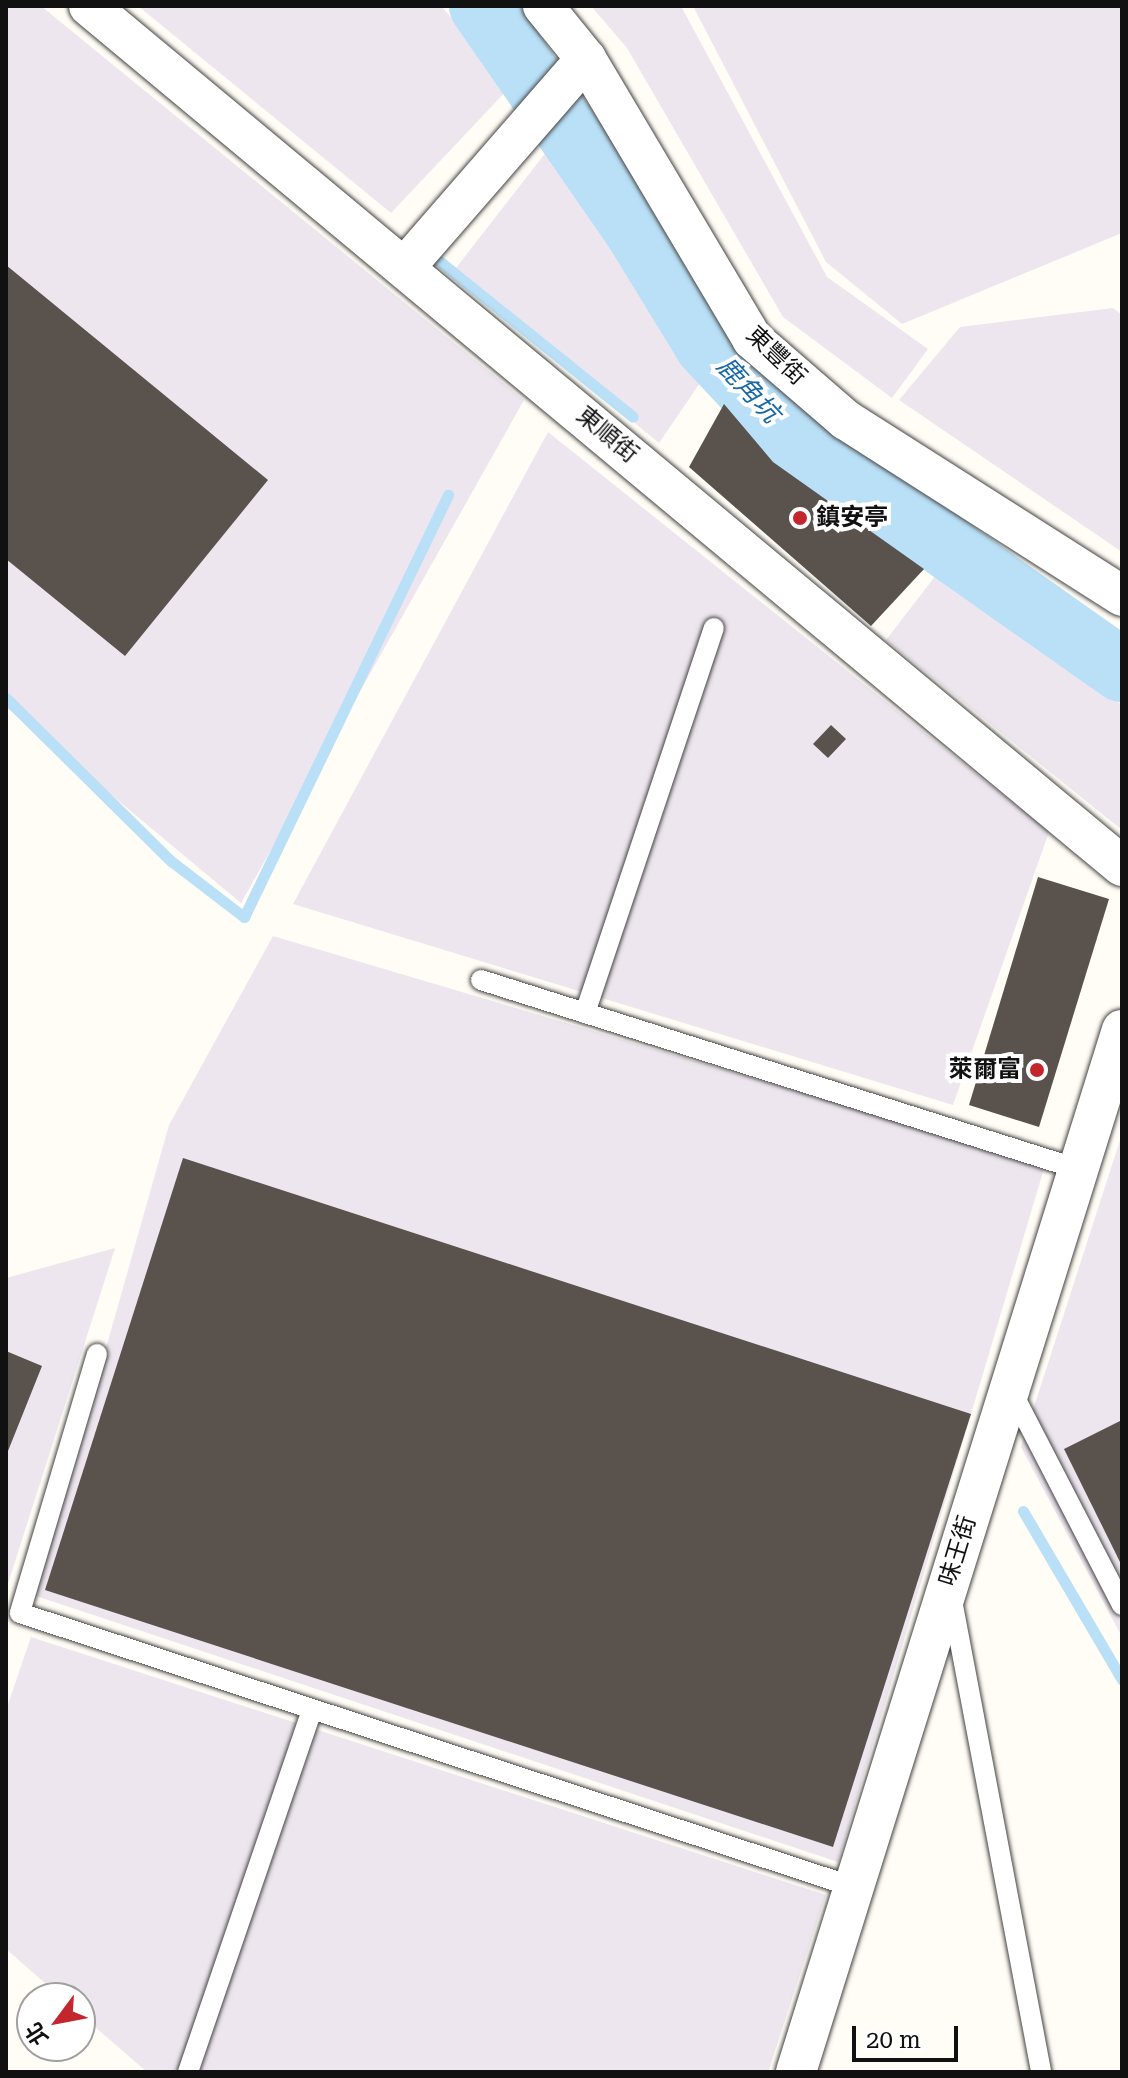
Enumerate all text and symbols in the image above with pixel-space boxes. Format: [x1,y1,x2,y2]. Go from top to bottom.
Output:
street label: 東豐街 [740,321,812,391]
water label: 鹿角坑 [710,351,786,429]
street label: 東順街 [570,401,644,469]
place label: 鎮安亭 [816,504,888,532]
marker: 鎮安亭 [791,509,809,527]
place label: 萊爾富 [949,1056,1021,1084]
marker: 萊爾富 [1028,1061,1046,1079]
street label: 味王街 [934,1512,982,1590]
north arrow [16,1982,96,2062]
scale bar [856,2010,962,2060]
text: 北 [20,2018,53,2050]
text: 20 m [866,2026,921,2054]

